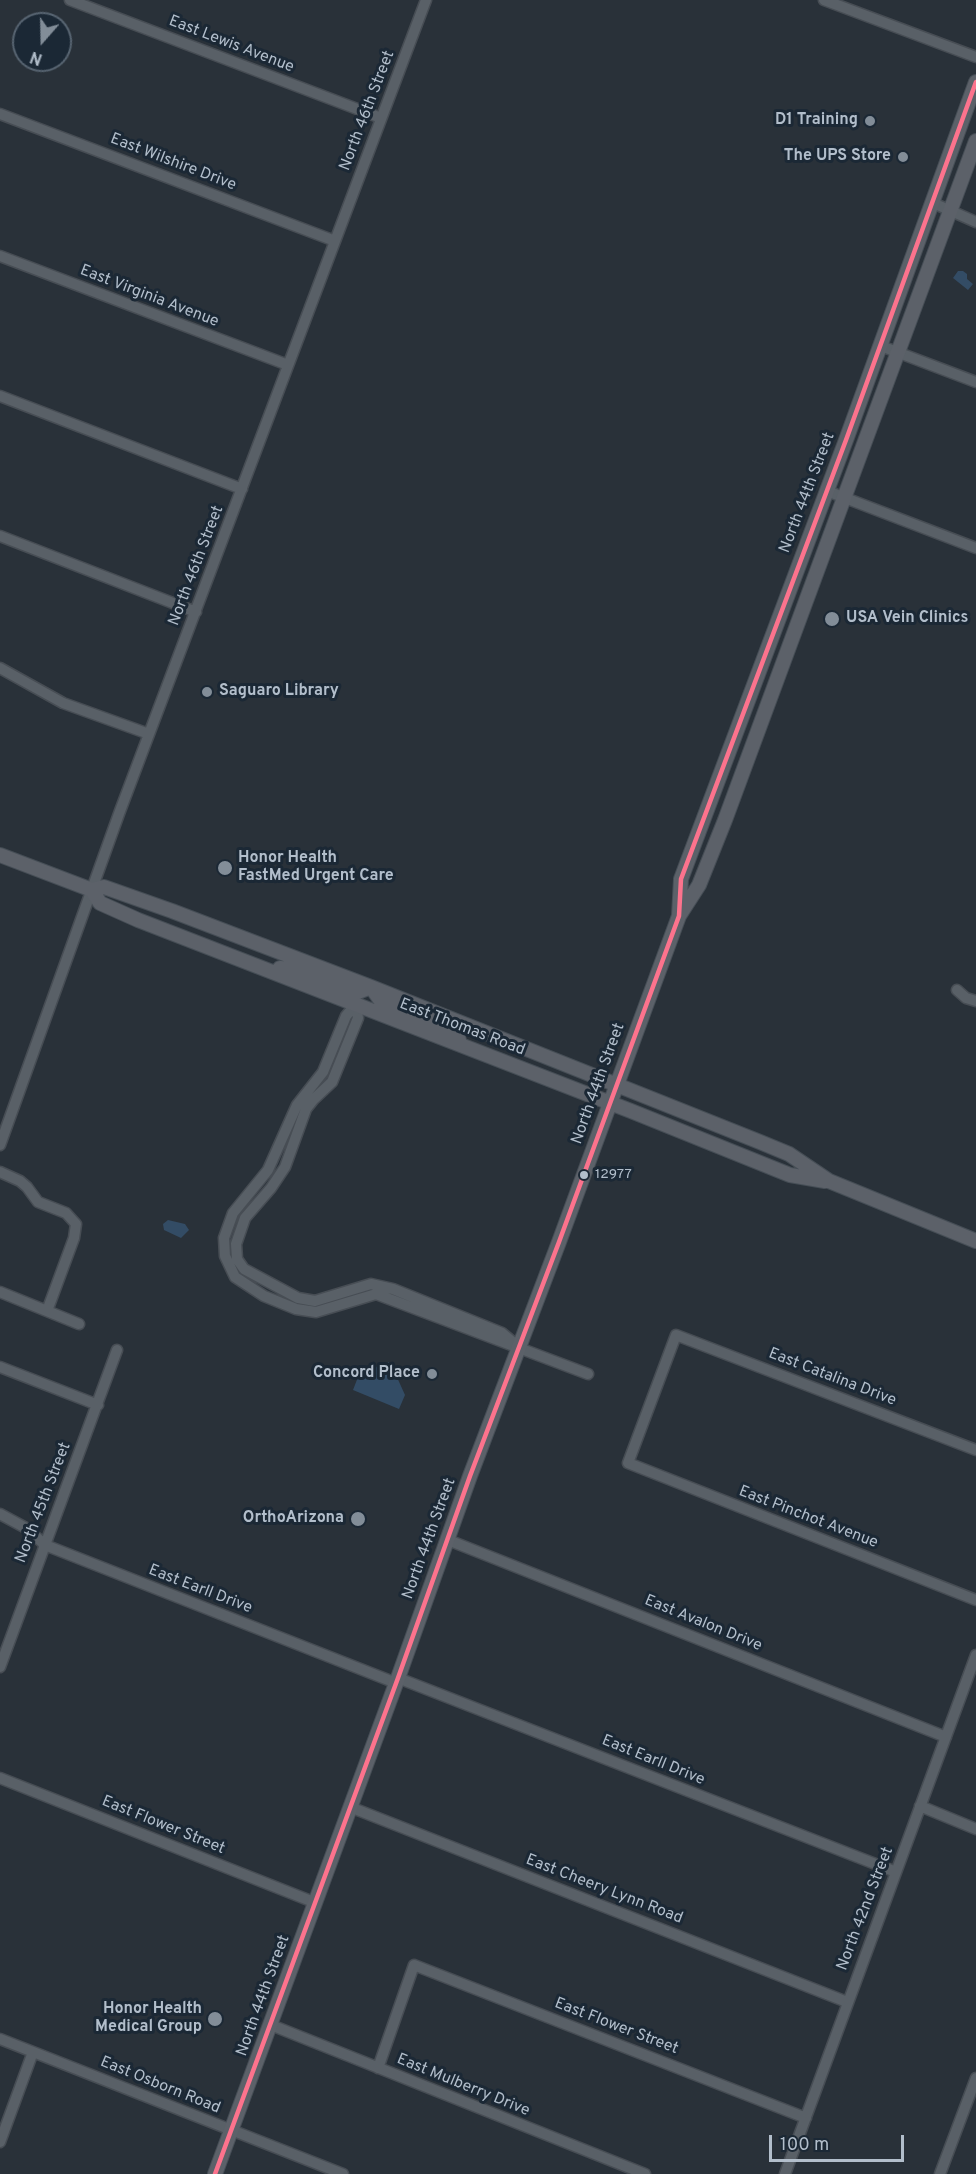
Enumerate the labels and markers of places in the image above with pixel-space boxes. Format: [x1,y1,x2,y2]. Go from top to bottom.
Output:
place label: D1 Training [775,111,858,131]
marker: D1 Training [863,114,877,128]
place label: The UPS Store [784,147,891,167]
marker: The UPS Store [896,150,910,164]
place label: USA Vein Clinics [846,609,968,629]
marker: USA Vein Clinics [823,610,841,628]
place label: Saguaro Library [219,682,339,702]
marker: Saguaro Library [200,685,214,699]
place label: Honor Health FastMed Urgent Care [238,849,394,887]
marker: Honor Health FastMed Urgent Care [216,859,234,877]
place label: 12977 [595,1167,632,1183]
marker: 12977 [578,1169,590,1181]
place label: Concord Place [313,1364,420,1384]
marker: Concord Place [425,1367,439,1381]
place label: OrthoArizona [243,1509,344,1529]
marker: OrthoArizona [349,1510,367,1528]
place label: Honor Health Medical Group [95,2000,202,2038]
marker: Honor Health Medical Group [206,2010,224,2028]

